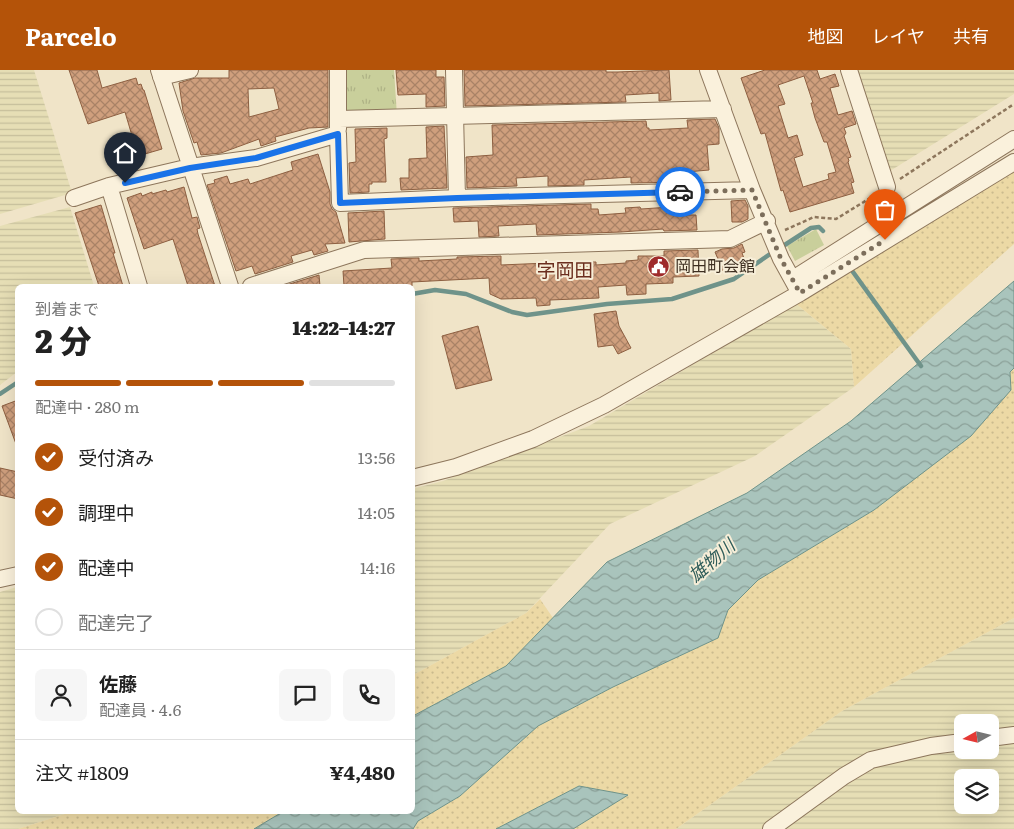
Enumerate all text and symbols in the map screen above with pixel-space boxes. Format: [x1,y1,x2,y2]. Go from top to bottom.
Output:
text: Parcelo [25,18,117,53]
text: 地図 [808,22,844,49]
text: レイヤ [872,22,925,49]
text: 共有 [953,22,989,49]
pin [104,132,146,183]
icon: home [111,139,139,167]
courier [655,167,705,217]
icon: car [666,178,694,206]
pin [864,189,906,240]
icon: bag [871,196,899,224]
place label: 岡田町会館 [675,253,755,277]
public building icon: 岡田町会館 [647,254,671,278]
district label: 字岡田 [536,255,594,283]
text: 到着まで [35,296,99,320]
text: 14:22–14:27 [292,313,395,341]
text: 2 分 [35,315,91,363]
text: 配達中 · 280 m [35,394,140,418]
icon: check [35,443,63,471]
text: 受付済み [78,443,154,471]
text: 13:56 [358,445,395,469]
icon: check [35,498,63,526]
text: 調理中 [78,498,135,526]
text: 14:05 [358,500,395,524]
water label: 雄物川 [682,531,742,588]
icon: check [35,553,63,581]
text: 配達中 [78,553,135,581]
text: 14:16 [360,555,395,579]
text: 配達完了 [78,608,154,636]
button: person [35,669,87,721]
text: 佐藤 [99,669,137,697]
button: chat [279,669,331,721]
button: phone [343,669,395,721]
text: 配達員 · 4.6 [99,697,181,721]
north arrow [954,714,999,759]
map controls [954,714,999,814]
text: 注文 #1809 [35,758,129,786]
text: ¥4,480 [329,758,395,786]
button: layers [954,769,999,814]

